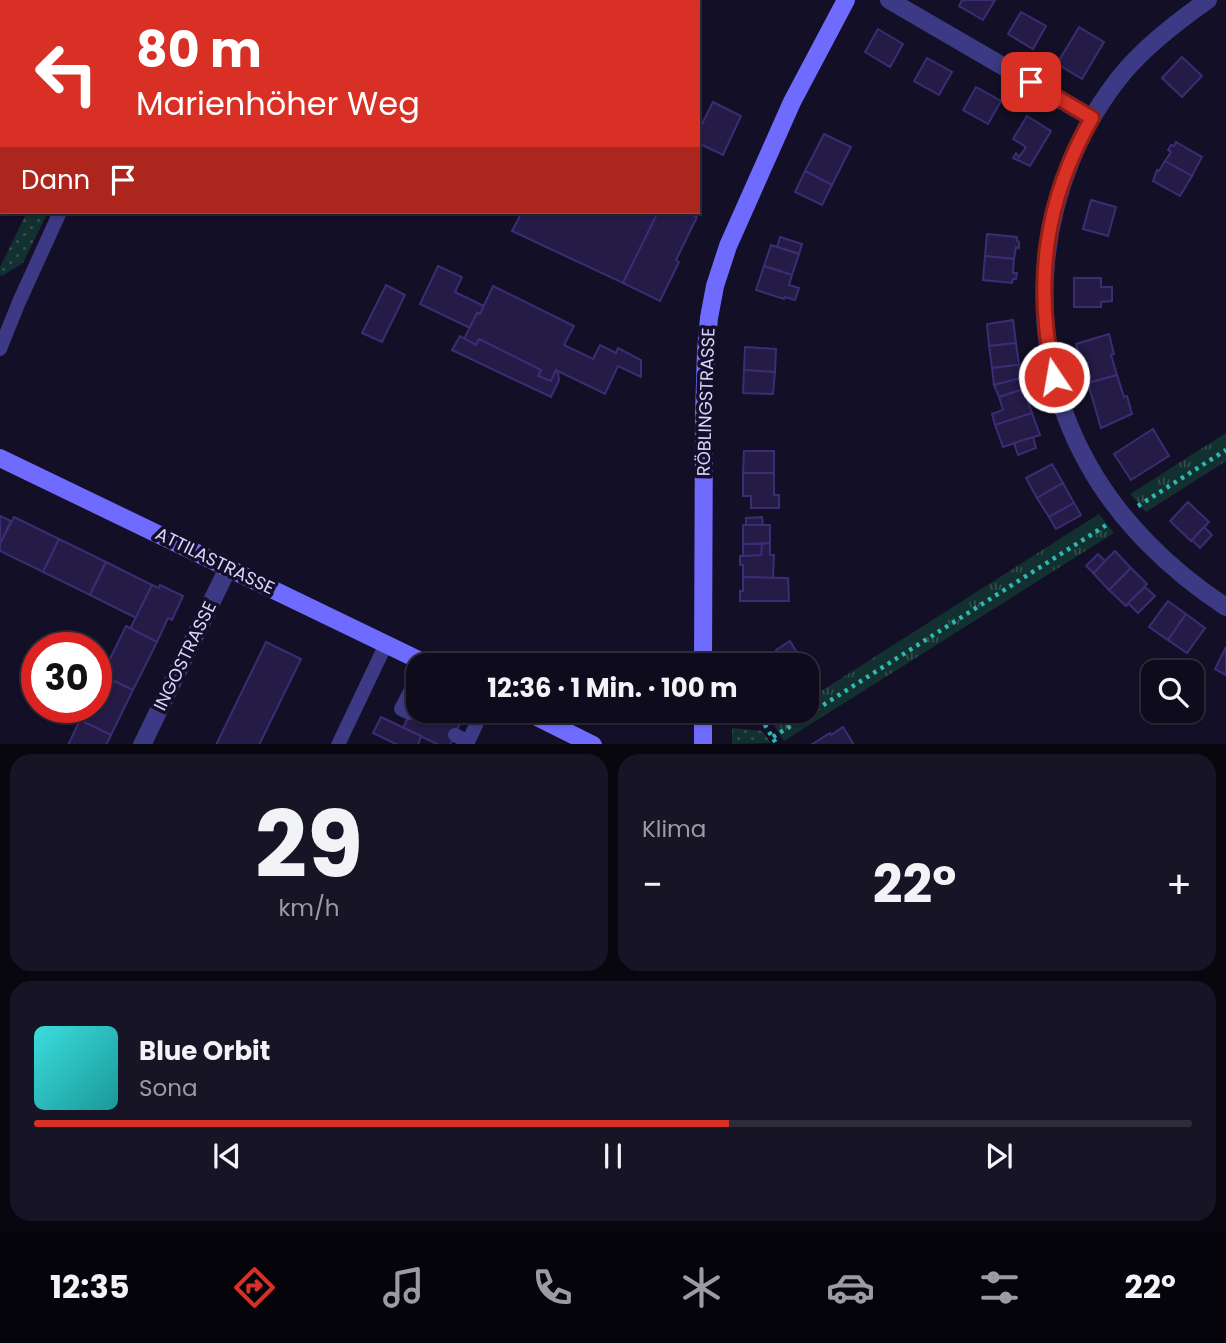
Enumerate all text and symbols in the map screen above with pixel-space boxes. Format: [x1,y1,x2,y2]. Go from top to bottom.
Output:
text: 80 m [136,16,262,84]
icon: left [21,28,112,119]
pin [1001,52,1061,112]
icon: arrive [1012,63,1050,101]
text: Marienhöher Weg [136,81,420,126]
icon: arrive [104,161,142,199]
text: Dann [21,162,90,198]
street label: RÖBLINGSTRASSE [690,327,721,477]
position arrow [1017,340,1091,414]
street label: ATTILASTRASSE [151,521,279,600]
street label: INGOSTRASSE [147,597,222,715]
speed limit sign: 30 [21,632,112,723]
map controls [1141,660,1204,723]
button: search [1141,660,1204,723]
text: 12:36 · 1 Min. · 100 m [487,670,738,706]
text: 29 [255,781,363,909]
text: Klima [642,813,706,845]
text: 22° [873,848,956,921]
text: − [642,858,663,911]
text: + [1166,858,1192,911]
text: km/h [278,892,340,924]
text: Blue Orbit [139,1033,270,1069]
text: Sona [139,1072,198,1104]
icon: previous [208,1137,246,1175]
icon: pause [594,1137,632,1175]
icon: next [980,1137,1018,1175]
icon: directions [230,1263,279,1312]
icon: music [379,1263,428,1312]
icon: phone [528,1263,577,1312]
icon: climate [677,1263,726,1312]
icon: car [826,1263,875,1312]
icon: filters [975,1263,1024,1312]
text: 12:35 [50,1264,130,1309]
text: 22° [1125,1264,1176,1309]

